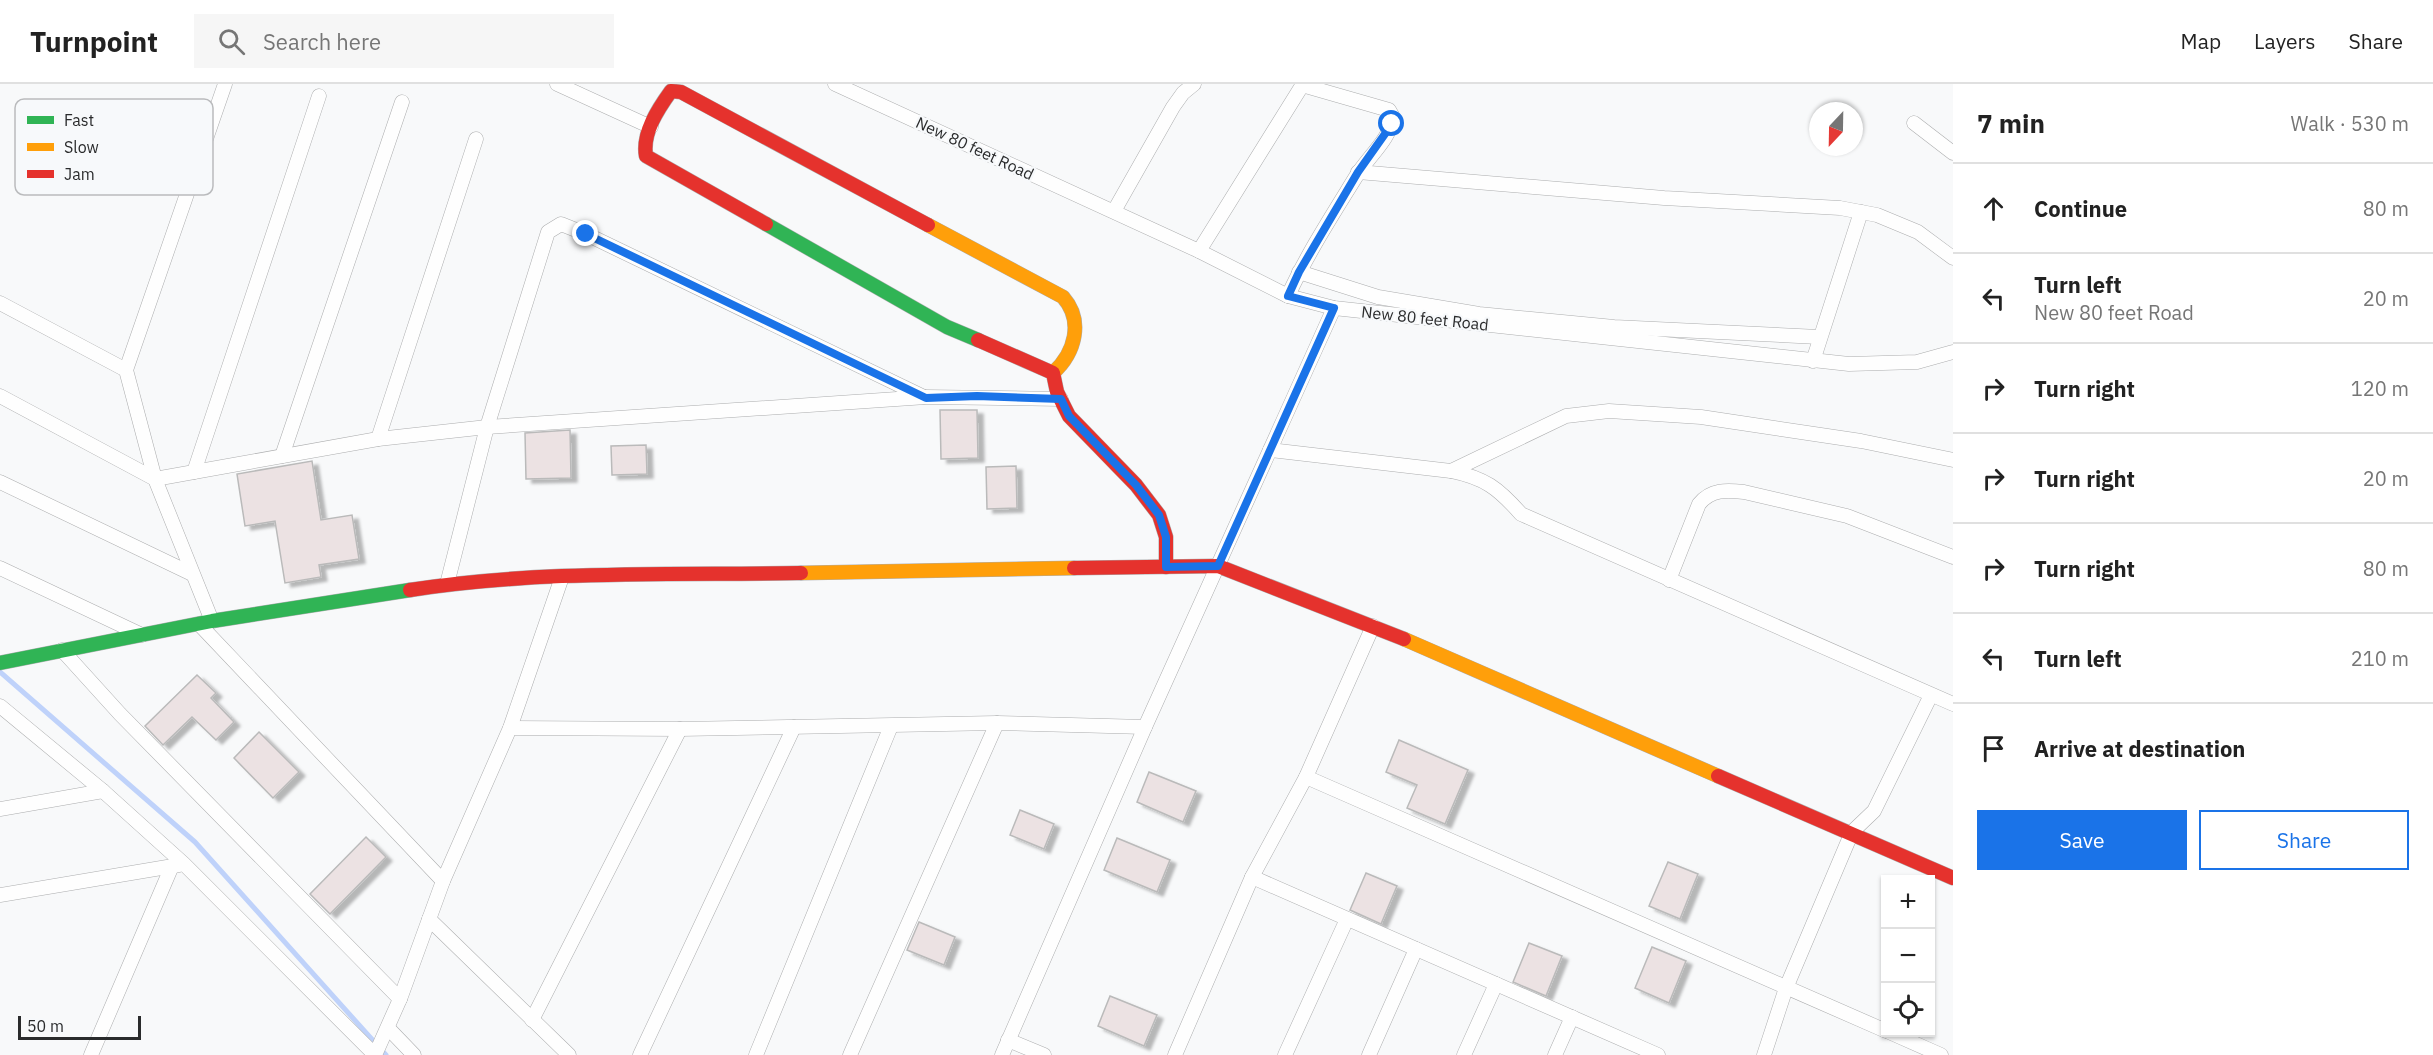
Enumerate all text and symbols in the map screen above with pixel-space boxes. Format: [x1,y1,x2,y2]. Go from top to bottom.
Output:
search box [194,14,614,68]
text: Turnpoint [30,23,158,60]
icon: search [215,25,248,58]
text: Search here [263,27,381,56]
text: Map [2181,27,2221,55]
text: Layers [2254,27,2316,55]
text: Share [2349,27,2403,55]
legend [15,99,213,195]
north arrow [1809,102,1863,156]
text: 7 min [1977,106,2045,140]
text: Fast [64,110,94,130]
route start [1378,110,1404,136]
text: Walk · 530 m [2291,110,2409,137]
street label: New 80 feet Road [913,112,1037,184]
text: Slow [64,137,99,157]
text: Jam [64,164,95,184]
icon: ahead [1977,192,2010,225]
text: Continue [2034,194,2127,223]
text: 80 m [2363,195,2409,222]
route end [572,220,598,246]
text: Turn left [2034,270,2122,299]
icon: left [1977,282,2010,315]
text: 20 m [2363,285,2409,312]
text: New 80 feet Road [2034,299,2194,326]
street label: New 80 feet Road [1360,301,1490,335]
icon: right [1977,372,2010,405]
text: Turn right [2034,374,2135,403]
text: 120 m [2351,375,2409,402]
icon: right [1977,462,2010,495]
text: Turn right [2034,464,2135,493]
text: 20 m [2363,465,2409,492]
icon: right [1977,552,2010,585]
text: Turn right [2034,554,2135,583]
text: 80 m [2363,555,2409,582]
icon: left [1977,642,2010,675]
text: Turn left [2034,644,2122,673]
text: 210 m [2351,645,2409,672]
icon: arrive [1977,732,2010,765]
text: Arrive at destination [2034,734,2245,763]
button: Save [1977,810,2187,870]
button: Share [2199,810,2409,870]
map controls [1881,875,1935,1037]
button: + [1881,875,1935,929]
button: − [1881,929,1935,983]
button: locate [1881,983,1935,1037]
scale bar [18,1013,141,1040]
text: 50 m [27,1016,64,1036]

